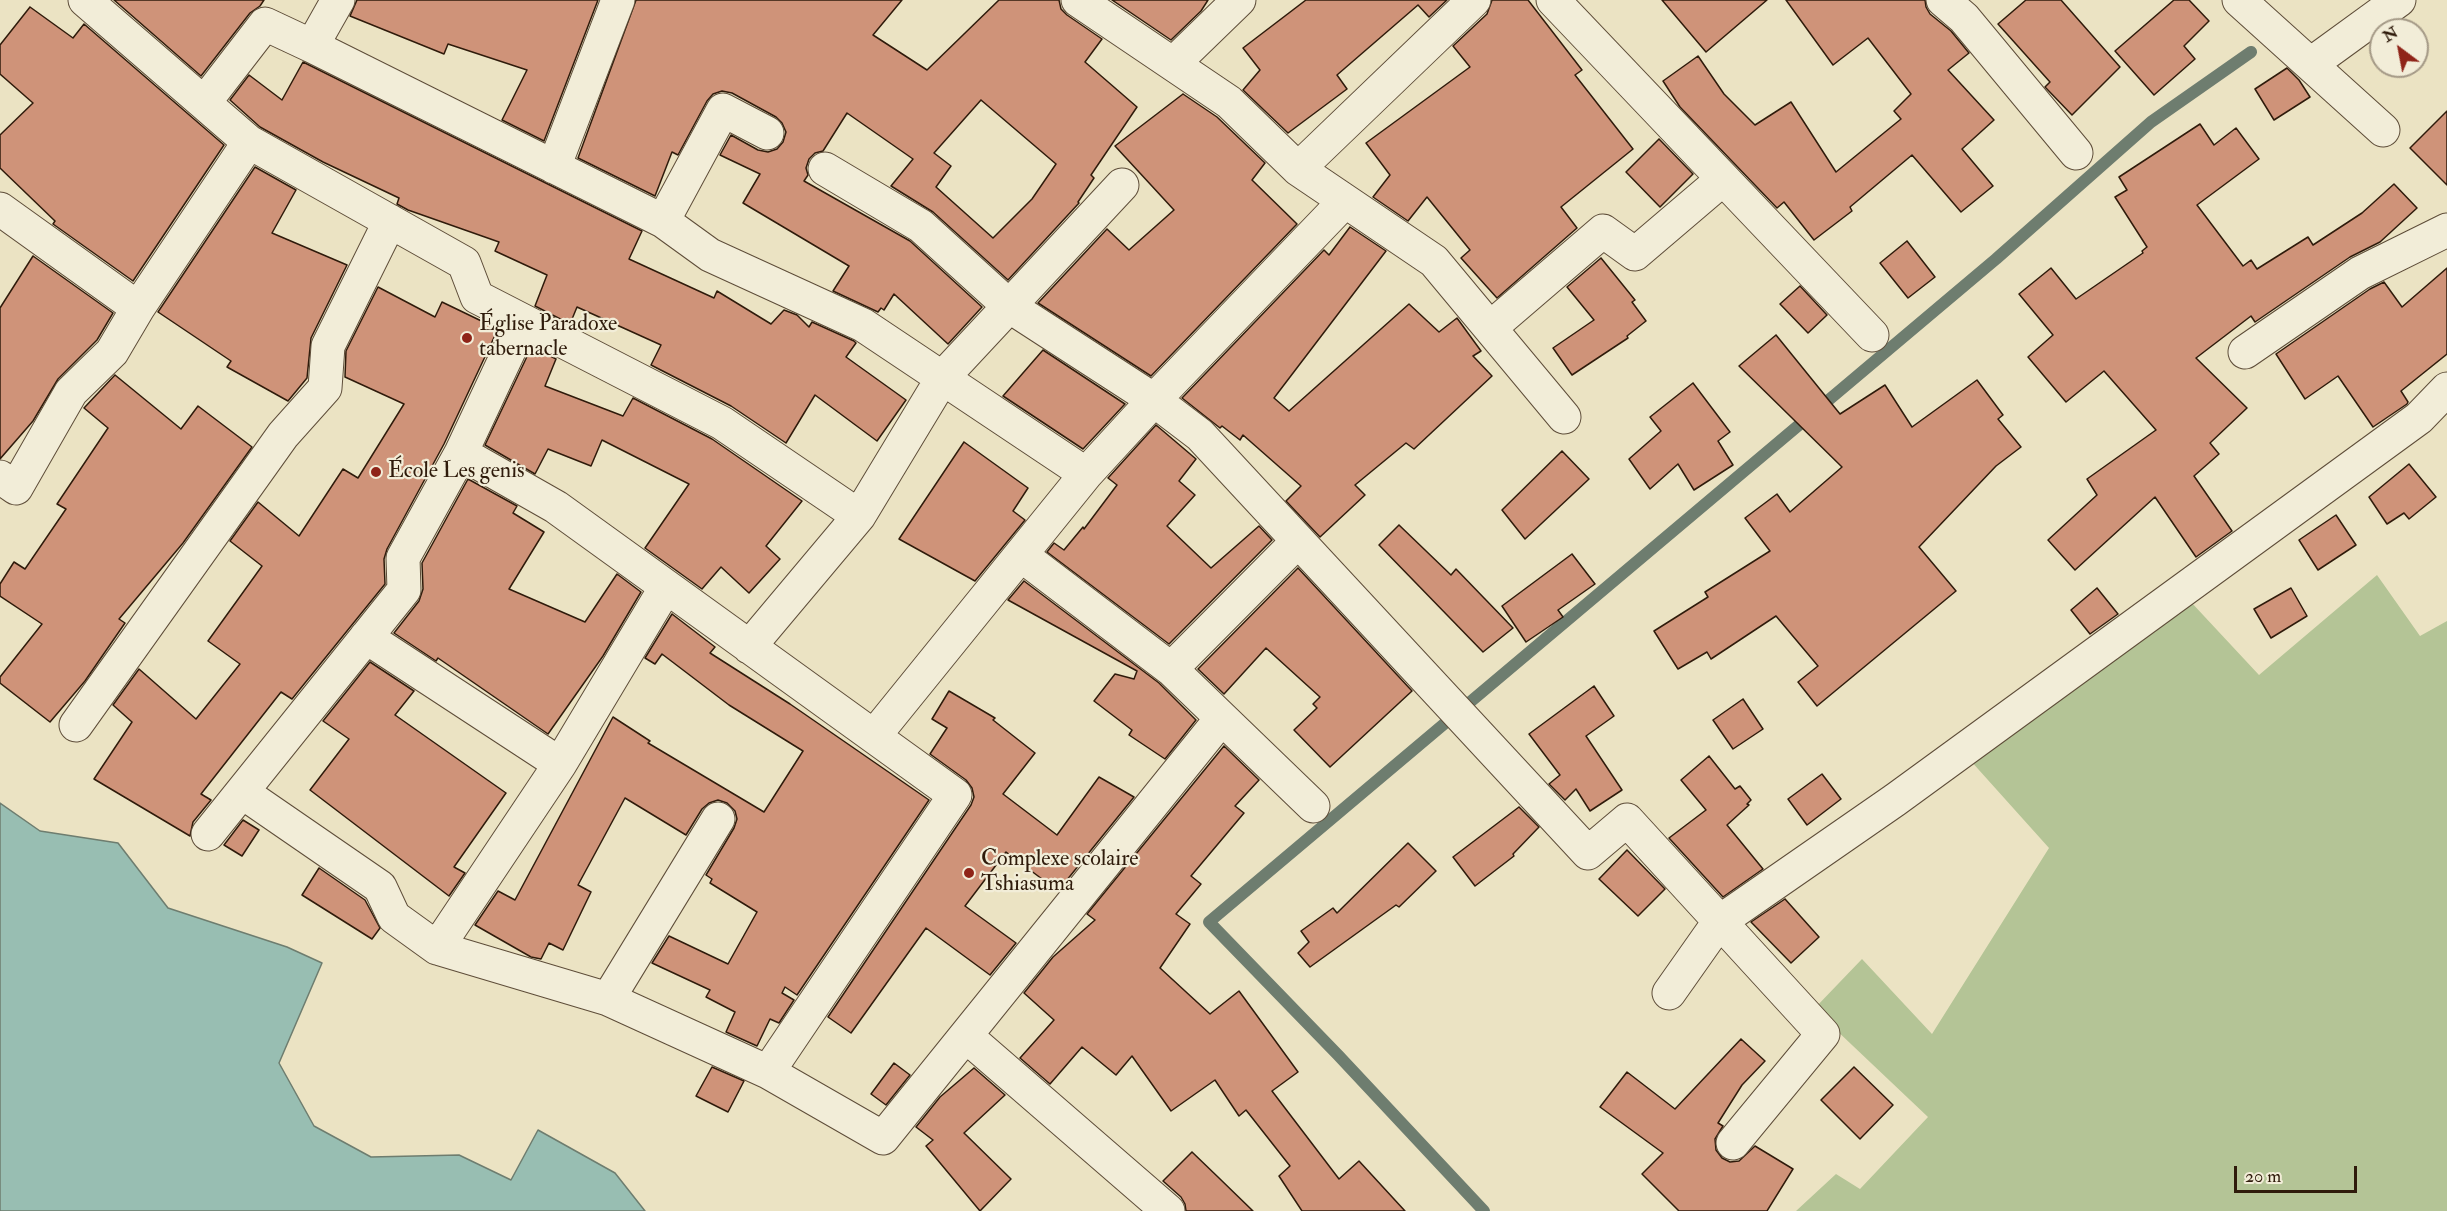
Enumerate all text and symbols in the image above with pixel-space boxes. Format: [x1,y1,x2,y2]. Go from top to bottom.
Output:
north arrow [2369,18,2429,78]
text: N [2379,22,2402,47]
place label: Église Paradoxe tabernacle [479,312,617,364]
marker: Église Paradoxe tabernacle [460,331,474,345]
place label: École Les genis [388,459,525,485]
marker: École Les genis [369,465,383,479]
place label: Complexe scolaire Tshiasuma [981,847,1139,898]
marker: Complexe scolaire Tshiasuma [962,866,976,880]
scale bar [2237,1154,2360,1192]
text: 20 m [2245,1165,2281,1188]

